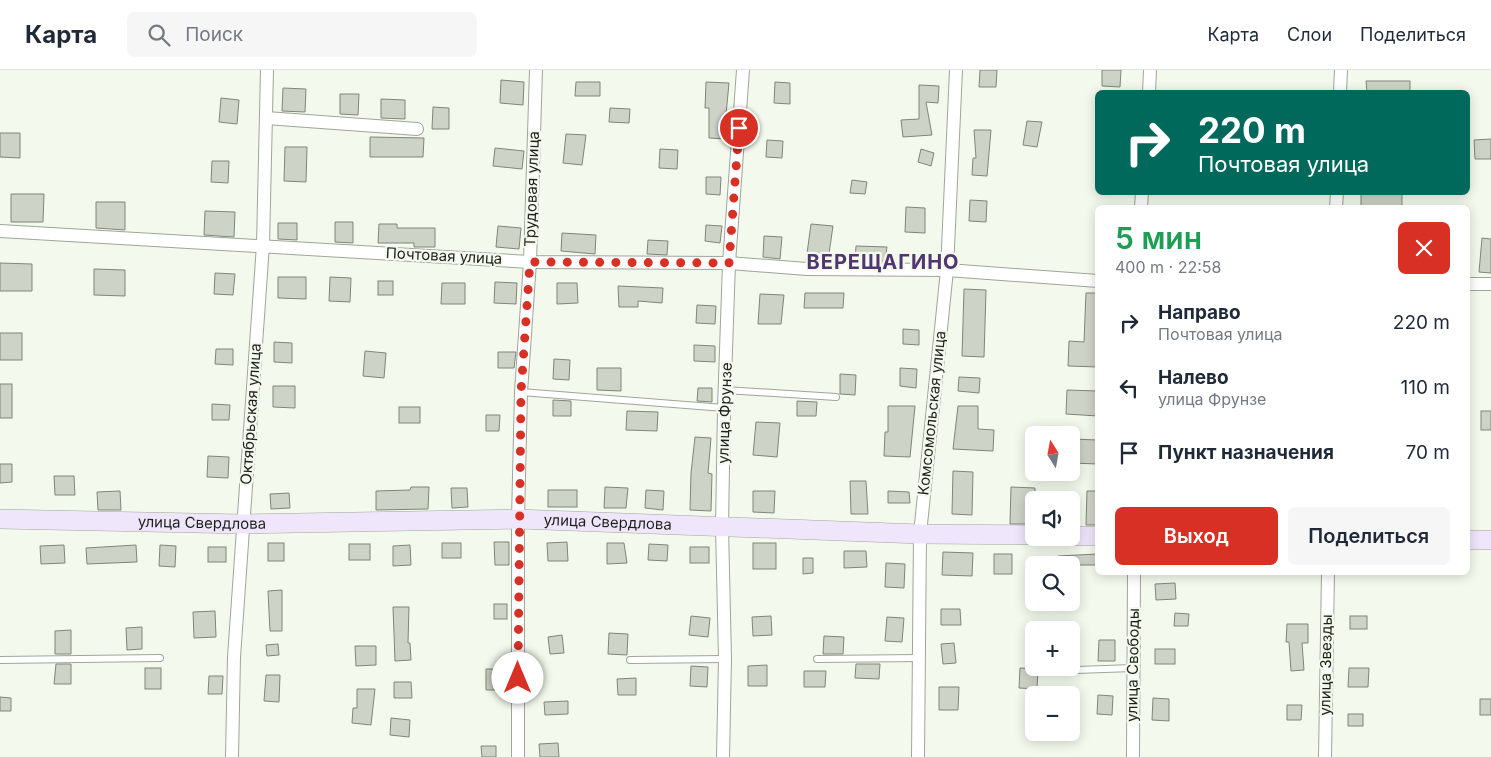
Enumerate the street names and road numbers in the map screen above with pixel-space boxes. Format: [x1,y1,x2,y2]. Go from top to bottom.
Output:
street label: Трудовая улица [520,131,543,247]
street label: Почтовая улица [385,243,503,268]
street label: Комсомольская улица [913,330,950,496]
street label: Октябрьская улица [236,343,265,485]
street label: улица Фрунзе [713,362,736,464]
street label: улица Свердлова [543,510,672,534]
street label: улица Свердлова [138,512,266,533]
street label: улица Свободы [1122,608,1143,722]
street label: улица Звезды [1315,614,1336,716]

